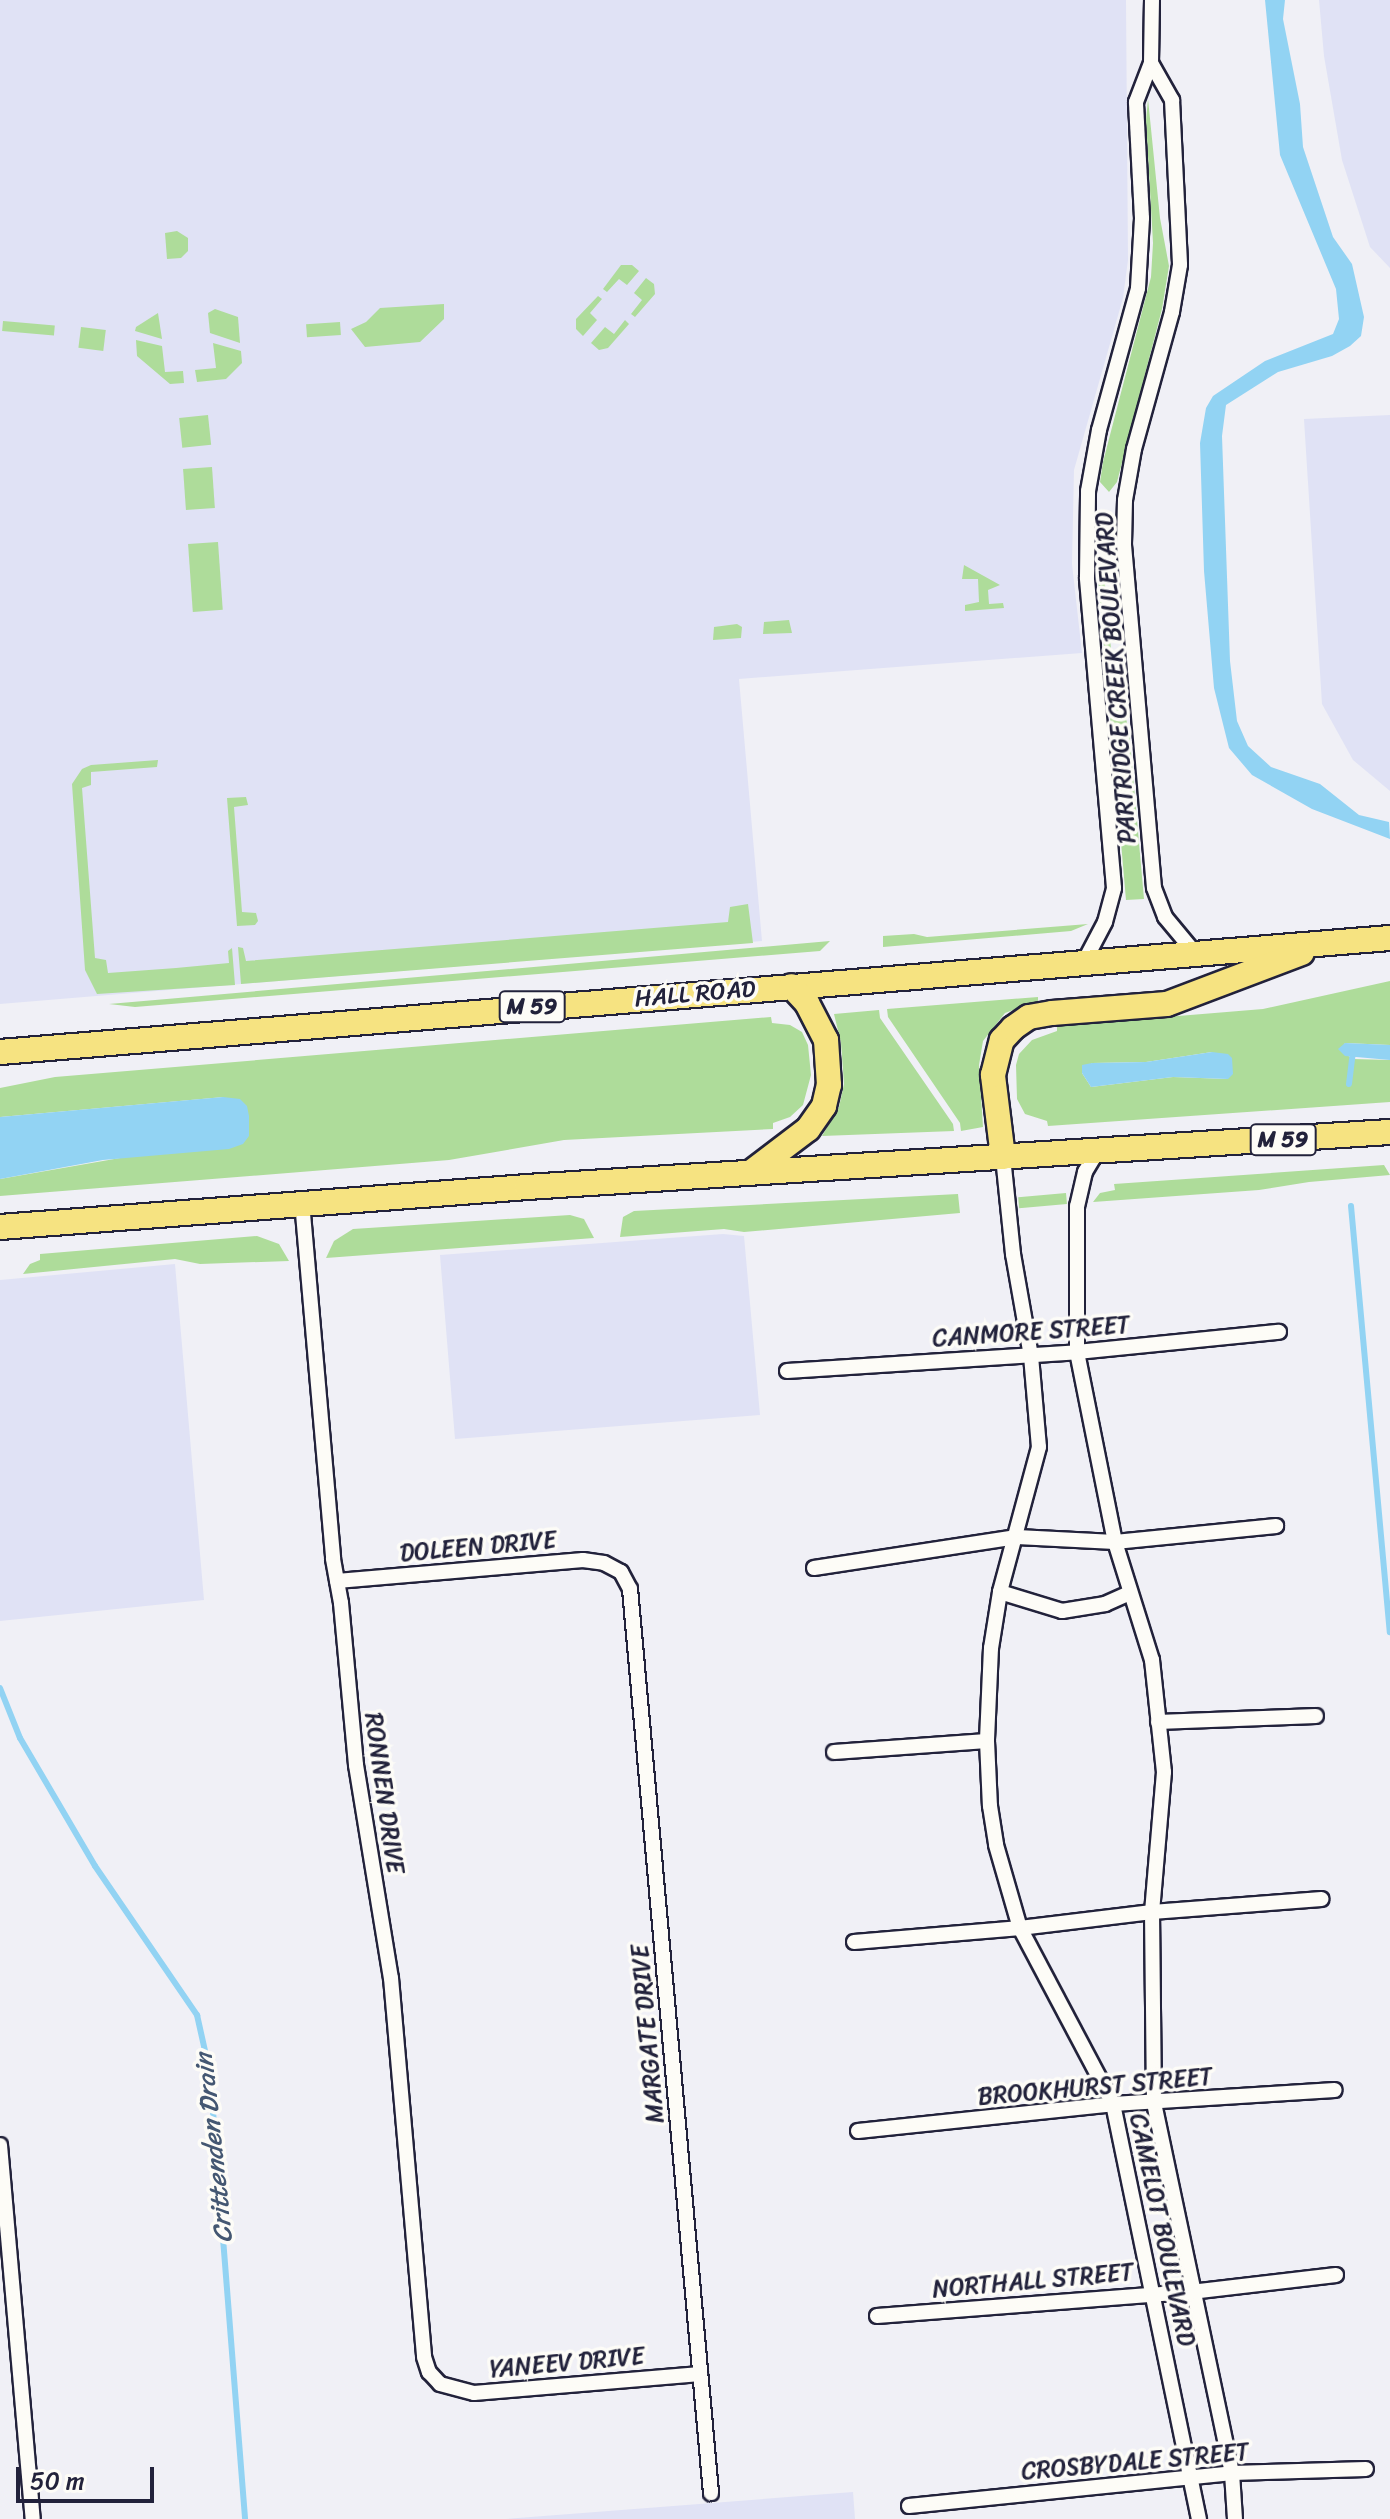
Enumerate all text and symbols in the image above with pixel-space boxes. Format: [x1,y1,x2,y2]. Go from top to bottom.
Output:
street label: PARTRIDGE CREEK BOULEVARD [1090,511,1142,845]
street label: HALL ROAD [633,974,757,1014]
road number: M 59 [498,989,566,1025]
road number: M 59 [1249,1122,1317,1158]
street label: CANMORE STREET [931,1311,1131,1353]
street label: DOLEEN DRIVE [399,1526,557,1568]
street label: RONNEN DRIVE [358,1709,410,1877]
street label: MARGATE DRIVE [626,1943,670,2125]
water label: Crittenden Drain [189,2052,239,2244]
street label: BROOKHURST STREET [976,2062,1214,2112]
street label: CAMELOT BOULEVARD [1123,2109,1201,2351]
street label: NORTHALL STREET [931,2258,1135,2304]
street label: YANEEV DRIVE [489,2342,645,2384]
street label: CROSBYDALE STREET [1020,2438,1250,2486]
scale bar [20,2451,158,2501]
text: 50 m [30,2460,85,2502]

